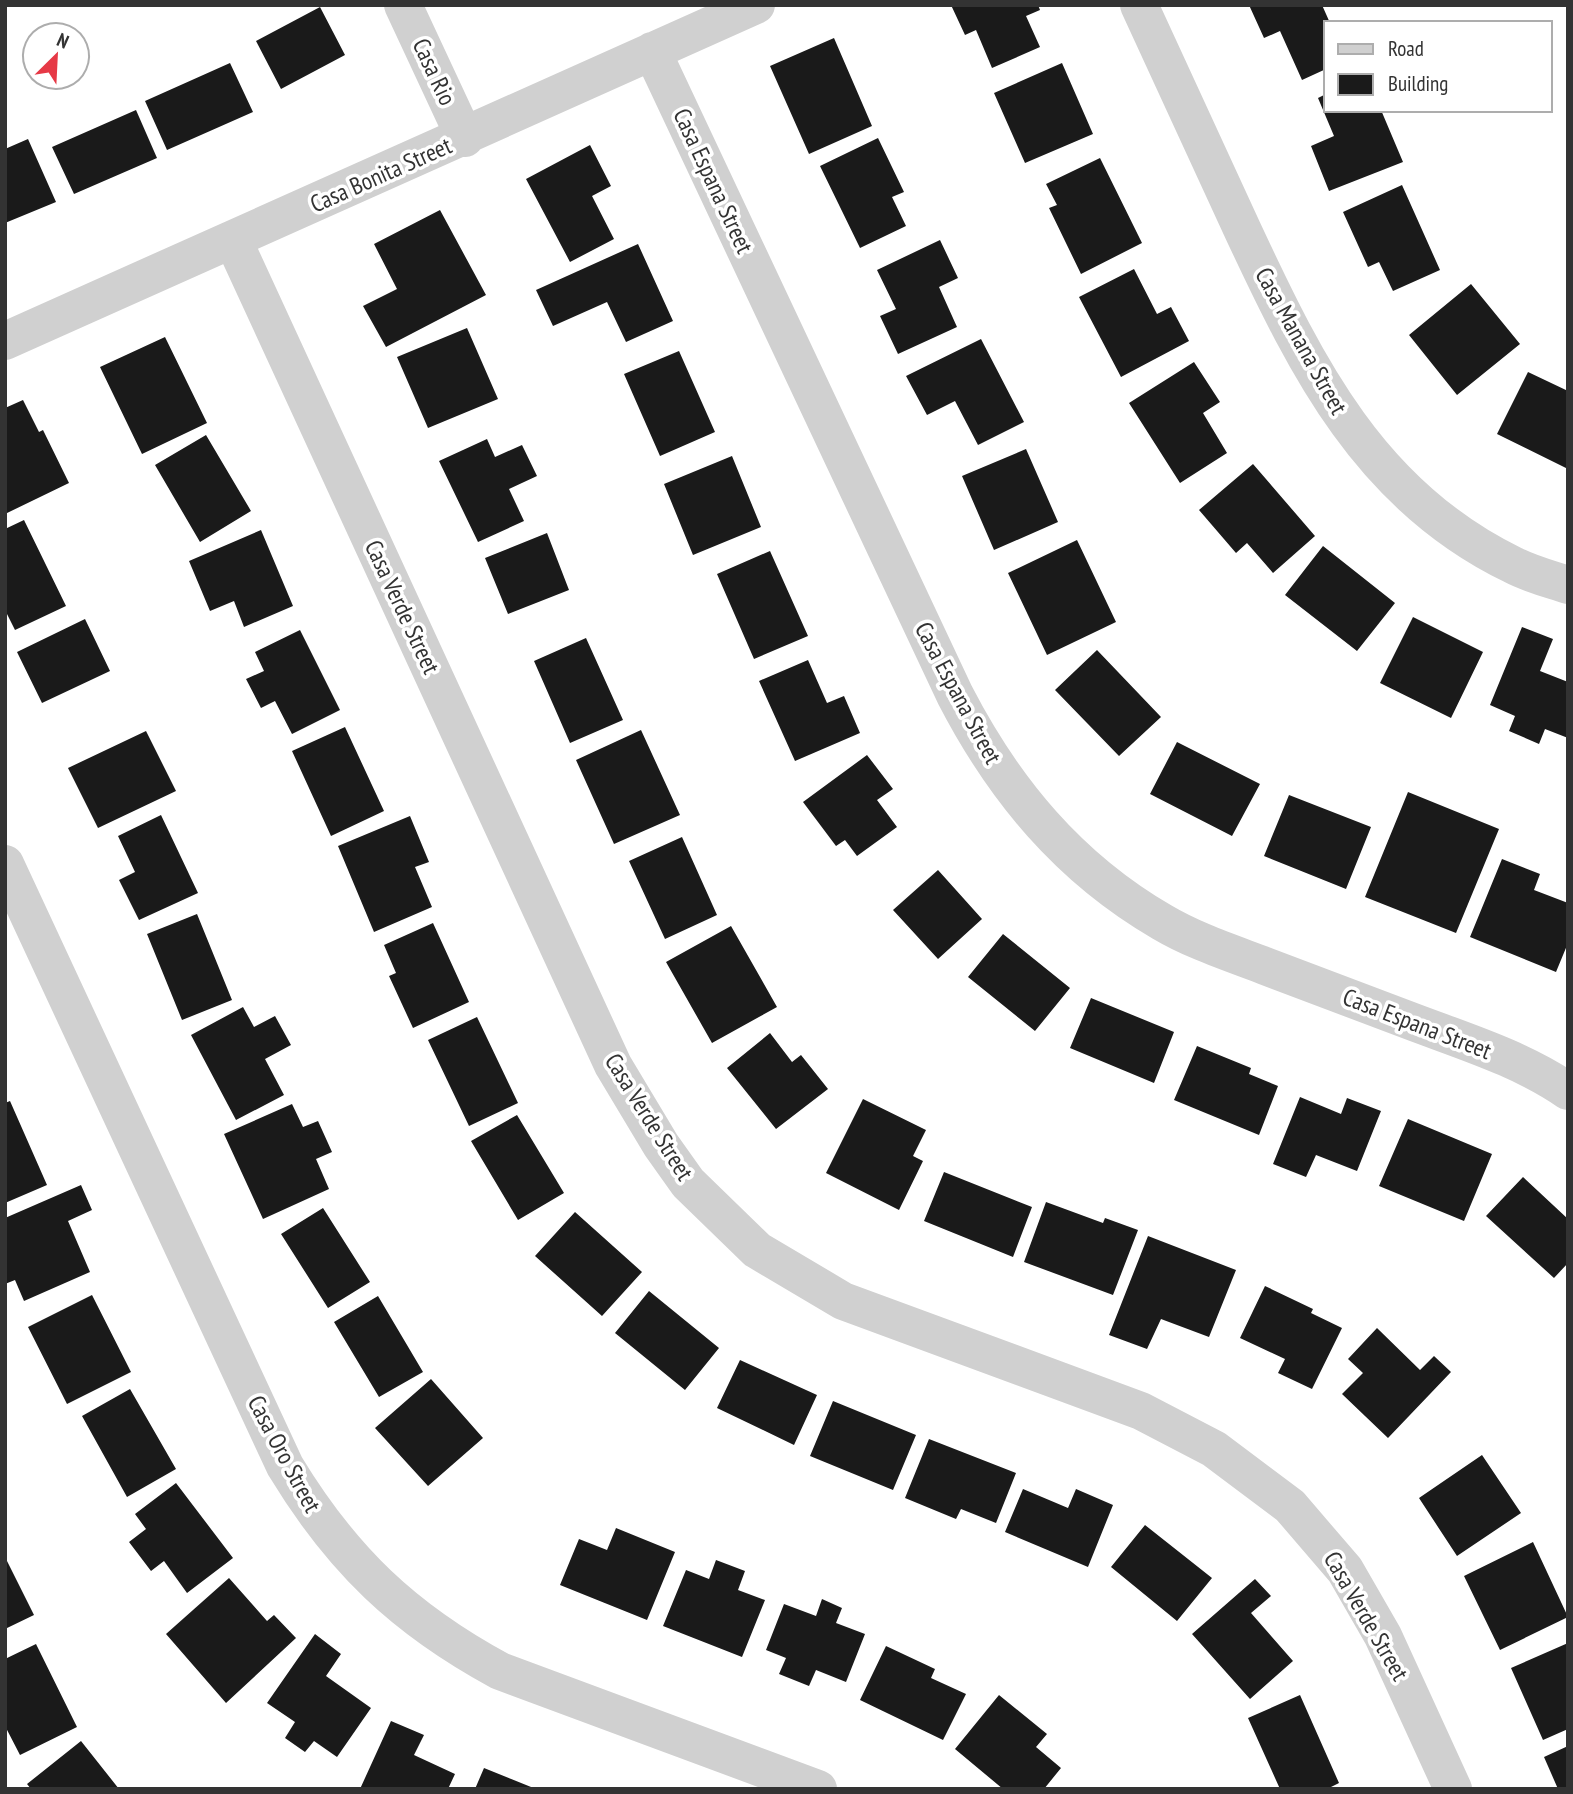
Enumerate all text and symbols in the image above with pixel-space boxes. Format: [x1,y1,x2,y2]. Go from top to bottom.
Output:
north arrow [21,21,91,91]
legend [1324,21,1552,112]
text: N [53,27,72,54]
street label: Casa Rio [406,33,463,110]
text: Road [1388,35,1424,62]
text: Building [1388,70,1448,97]
street label: Casa Espana Street [666,103,761,259]
street label: Casa Bonita Street [305,129,457,220]
street label: Casa Manana Street [1248,262,1355,420]
street label: Casa Verde Street [358,535,447,679]
street label: Casa Espana Street [908,616,1009,769]
street label: Casa Espana Street [1339,981,1496,1066]
street label: Casa Verde Street [598,1047,701,1186]
street label: Casa Oro Street [241,1390,328,1518]
street label: Casa Verde Street [1317,1546,1416,1686]

